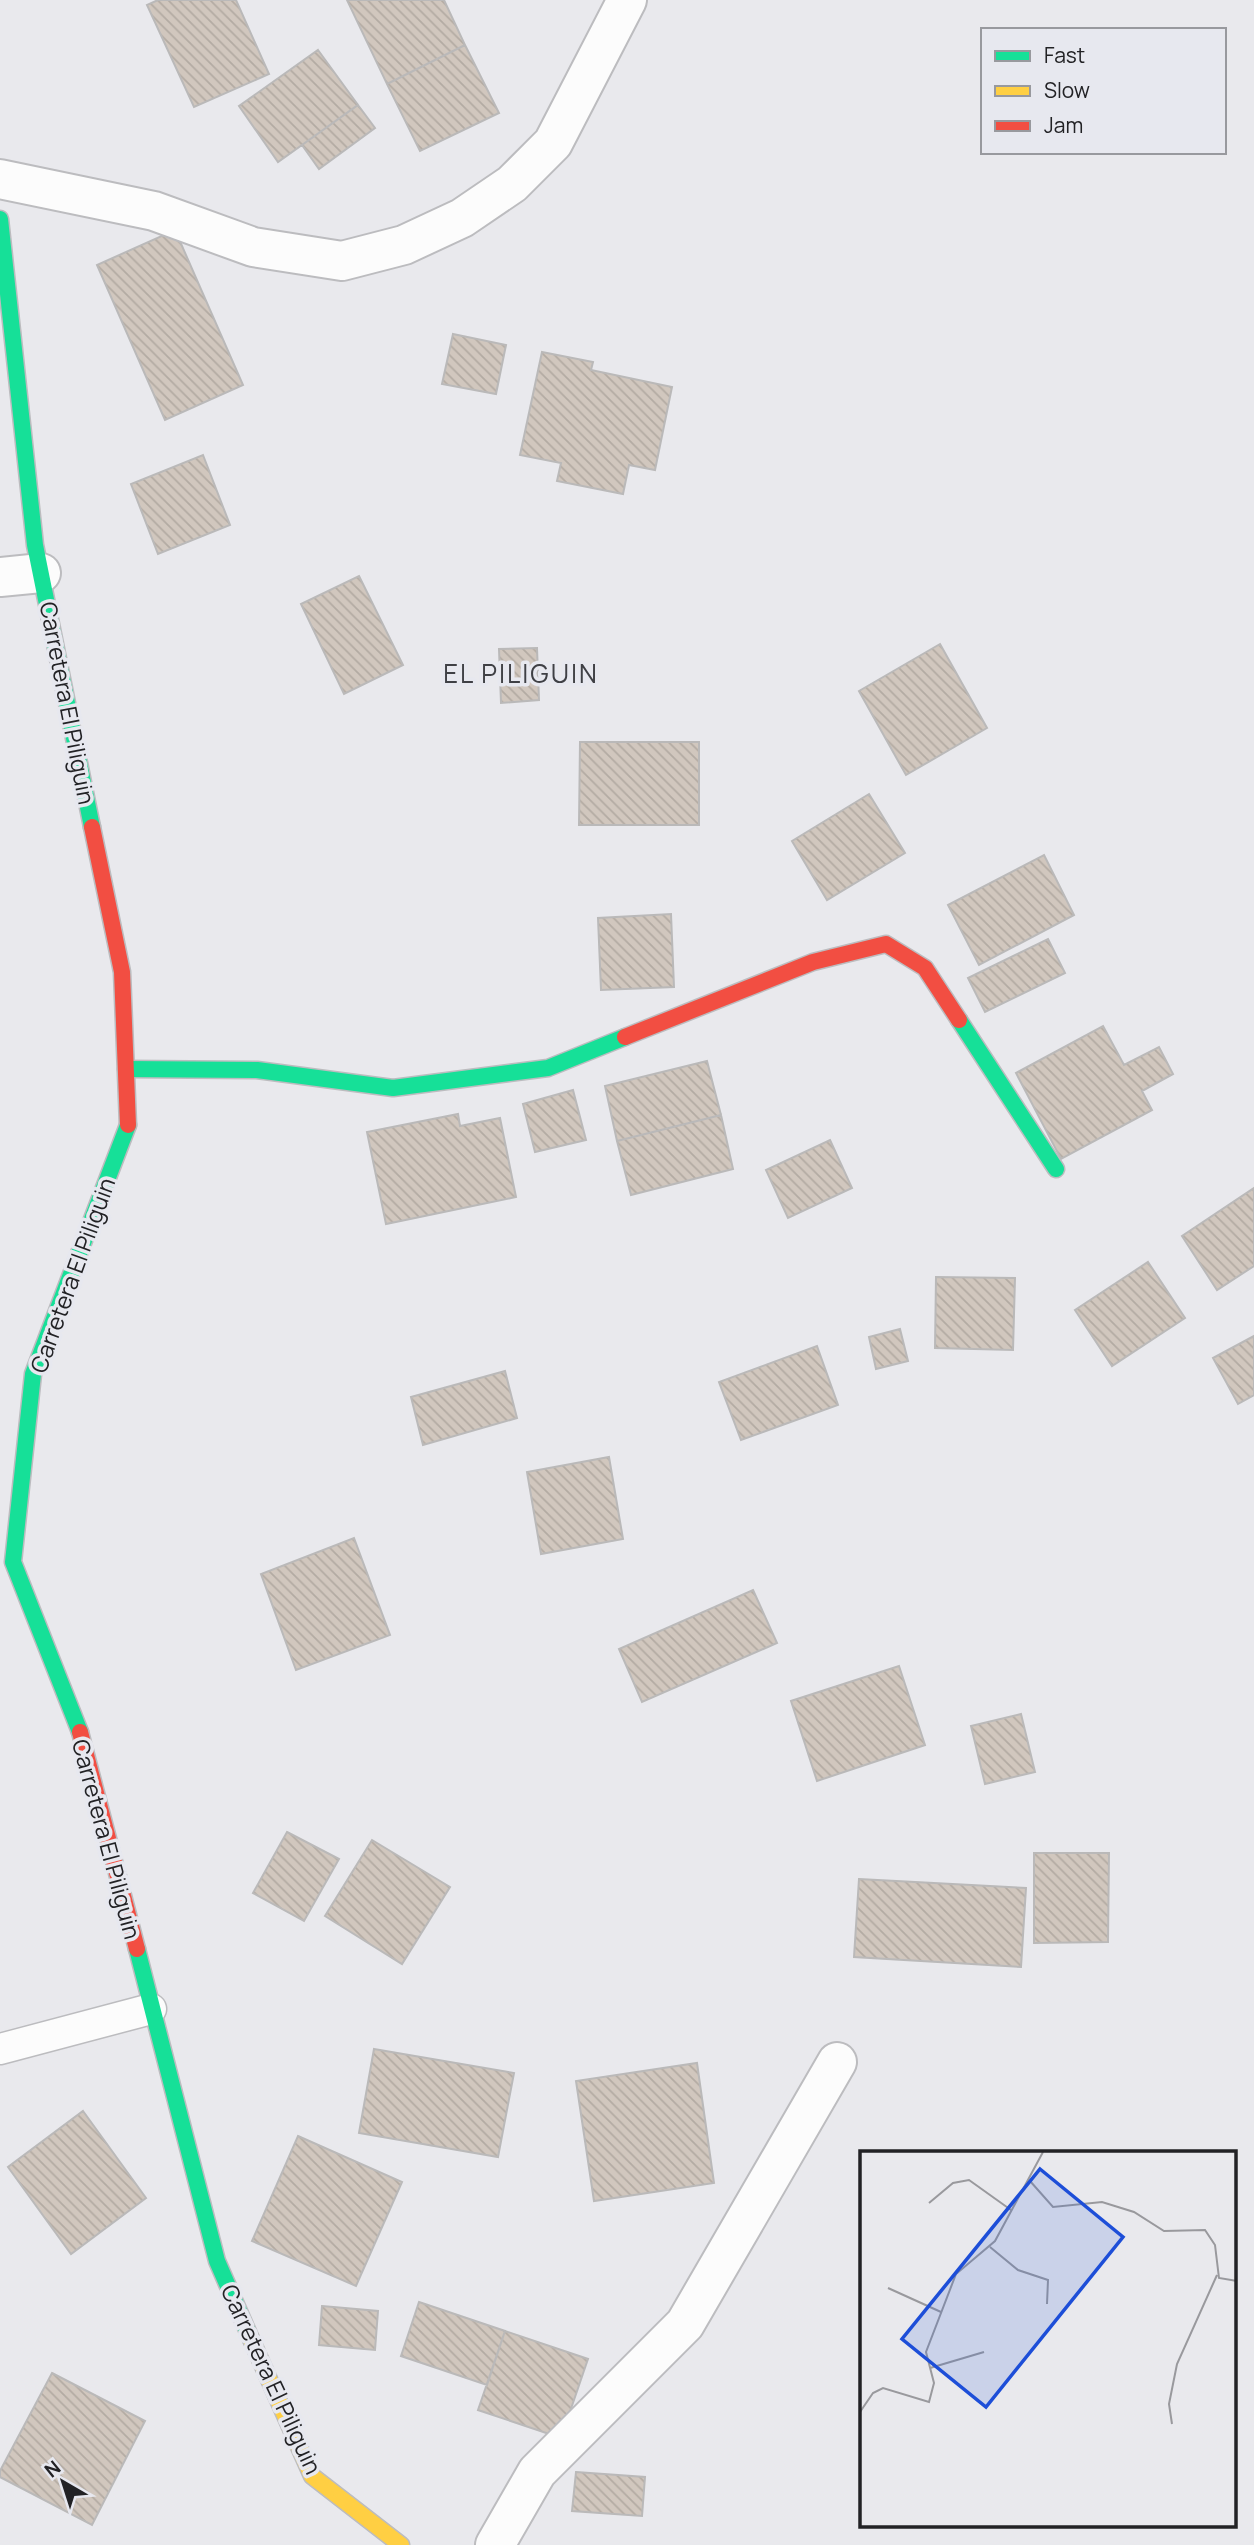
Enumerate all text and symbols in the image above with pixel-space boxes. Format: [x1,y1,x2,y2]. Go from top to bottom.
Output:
legend [981,28,1226,154]
text: Fast [1044,41,1085,69]
text: Slow [1044,76,1090,104]
text: Jam [1044,111,1083,139]
street label: Carretera El Piliguin [33,599,103,807]
district label: EL PILIGUIN [443,655,599,691]
street label: Carretera El Piliguin [22,1173,122,1377]
street label: Carretera El Piliguin [65,1735,149,1943]
inset map [860,2151,1236,2528]
street label: Carretera El Piliguin [214,2279,330,2479]
north arrow [28,2447,98,2517]
text: N [39,2454,66,2483]

